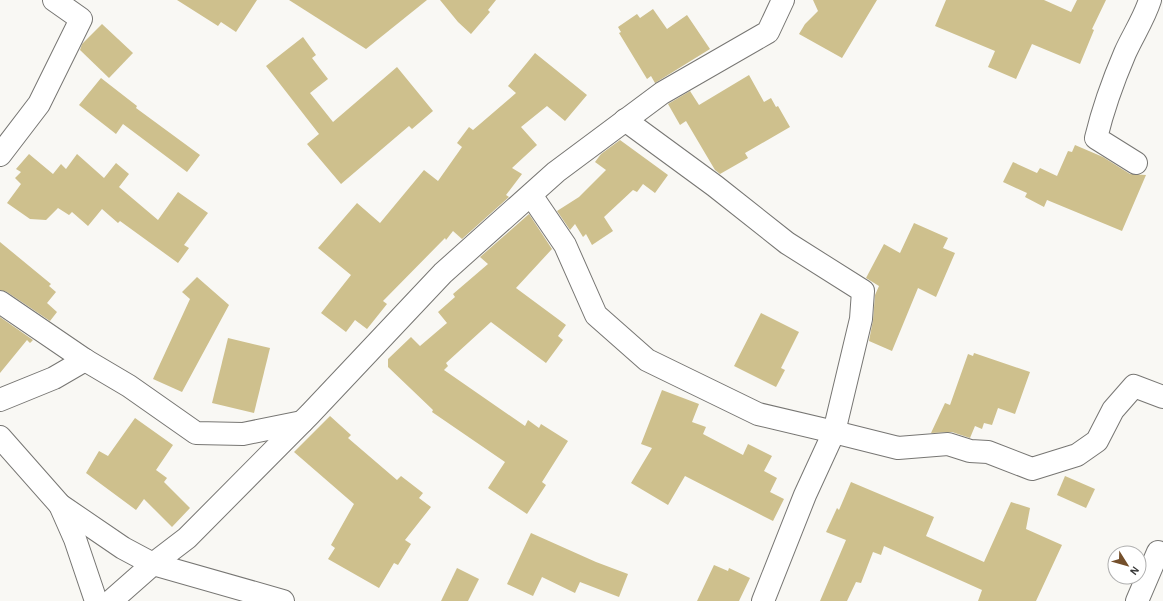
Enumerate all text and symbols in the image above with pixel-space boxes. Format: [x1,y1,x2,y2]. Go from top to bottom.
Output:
north arrow [1107,545,1147,585]
text: N [1128,564,1141,577]

